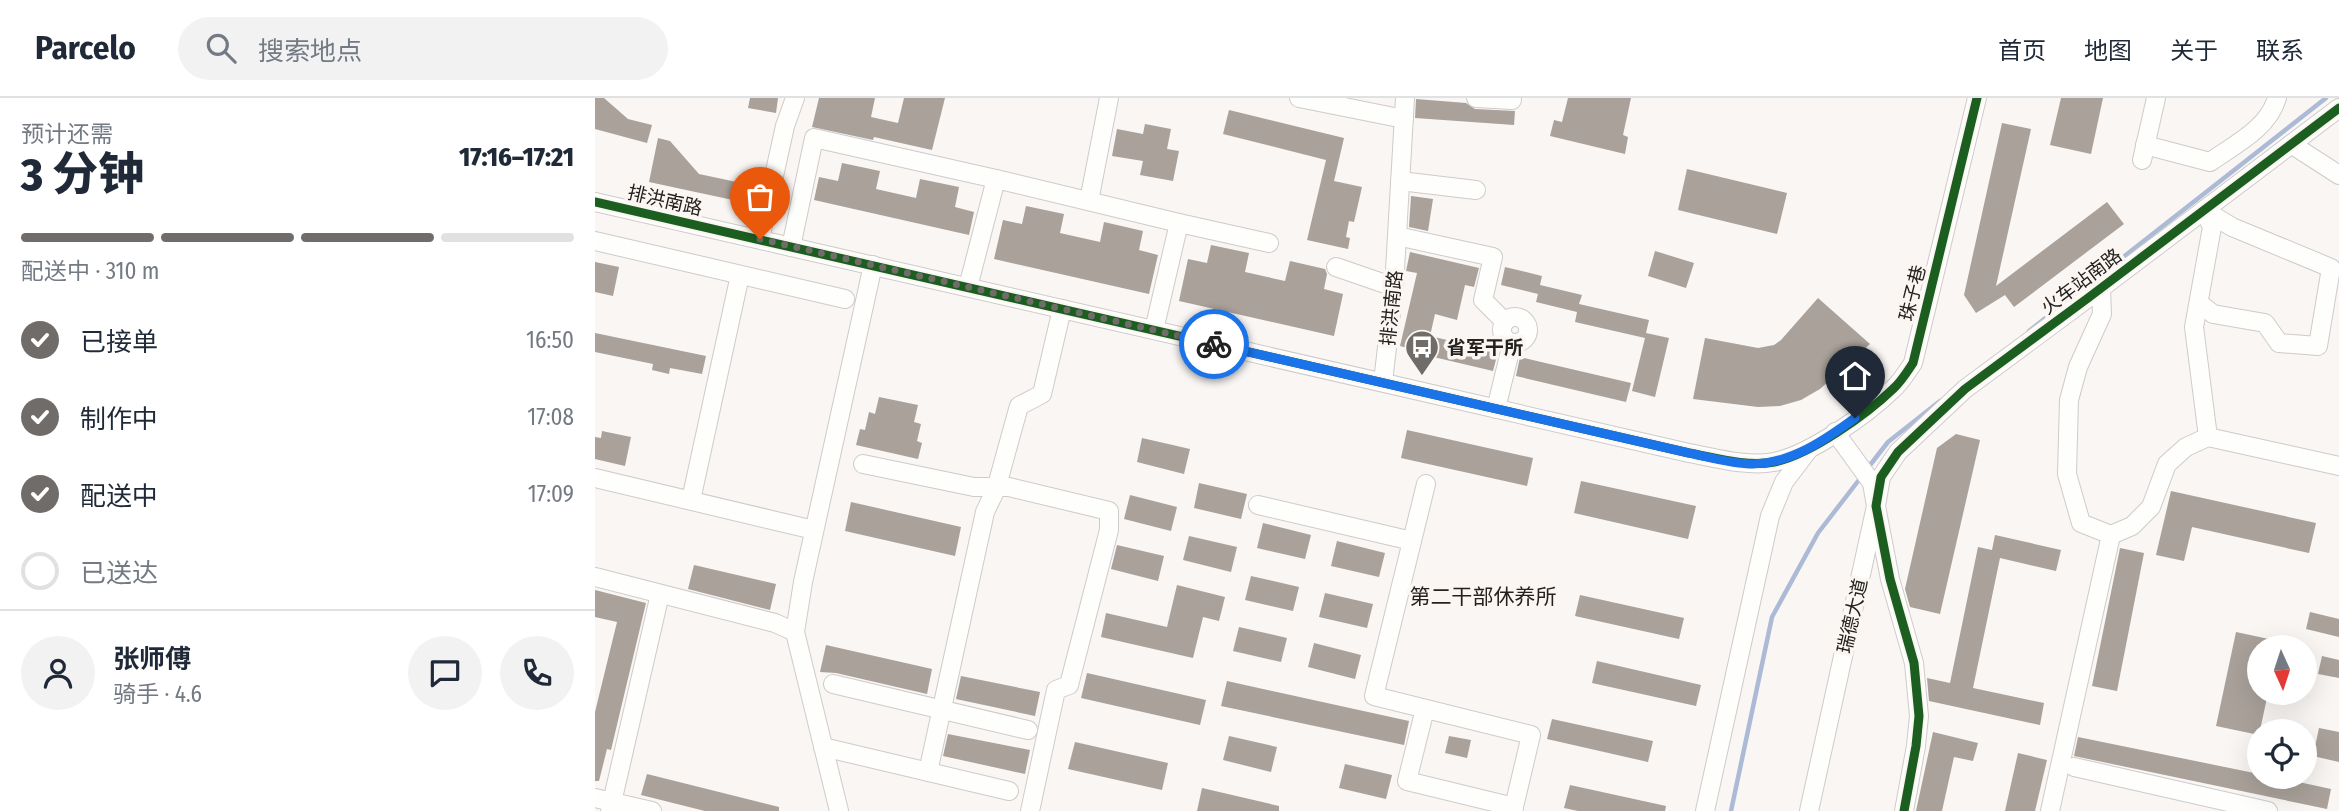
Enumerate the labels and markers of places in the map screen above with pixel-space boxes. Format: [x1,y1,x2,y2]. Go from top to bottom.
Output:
pin [730,167,790,239]
bus stop icon: 省军干所 [1403,328,1441,377]
place label: 省军干所 [1447,336,1523,359]
pin [1825,346,1885,418]

